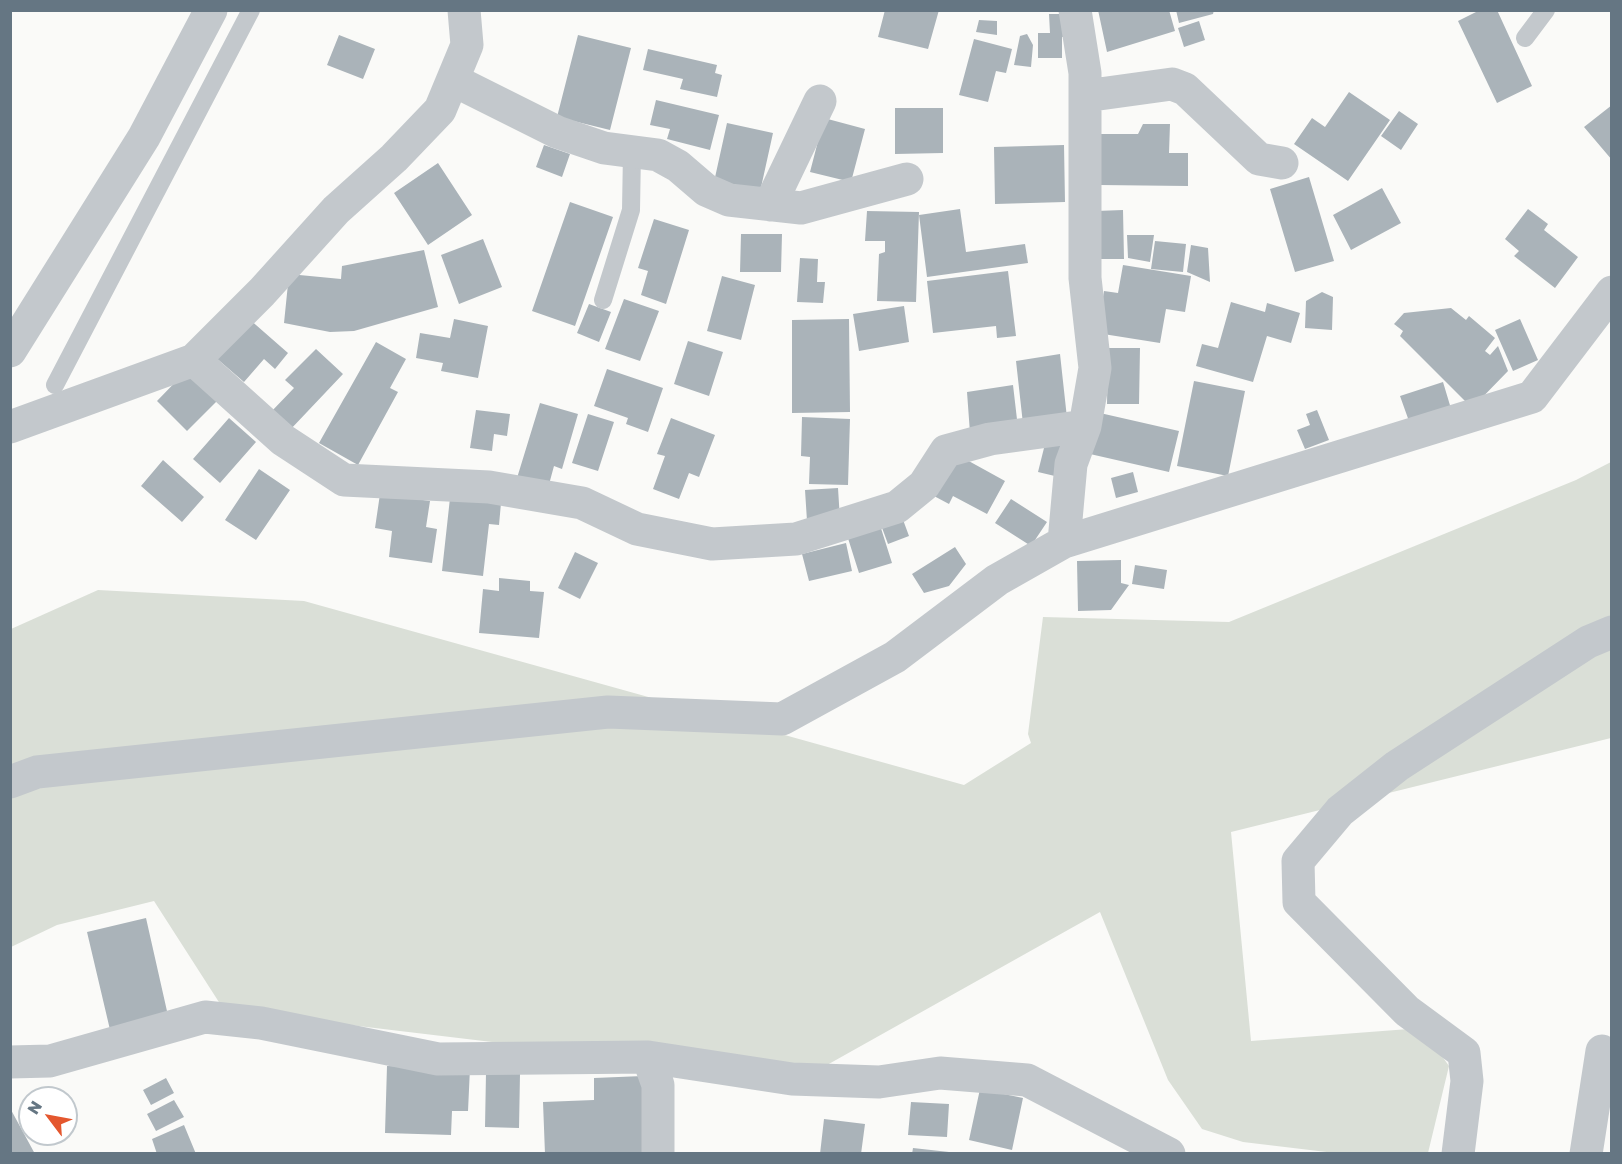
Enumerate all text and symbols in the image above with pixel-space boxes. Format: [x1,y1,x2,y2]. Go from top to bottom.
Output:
north arrow [18,1086,78,1146]
text: N [23,1097,46,1118]

